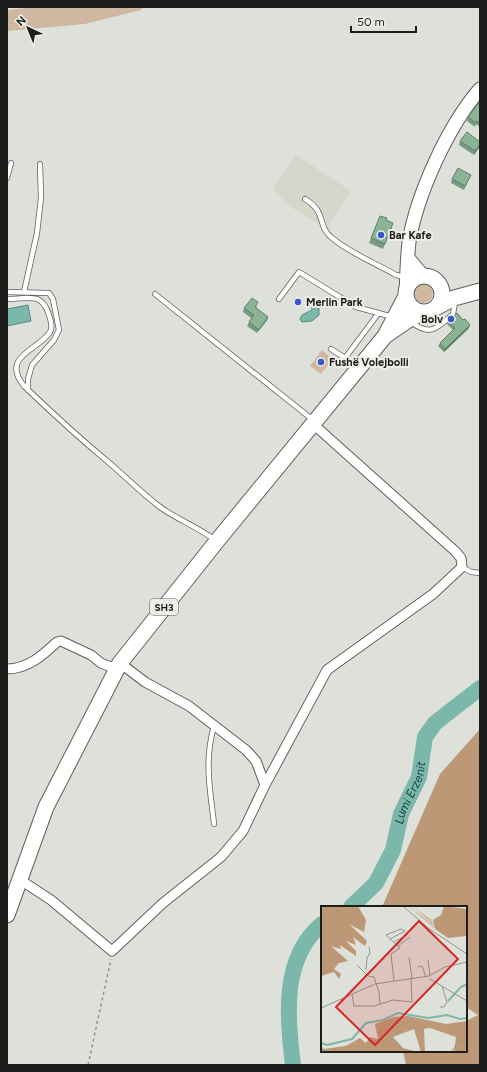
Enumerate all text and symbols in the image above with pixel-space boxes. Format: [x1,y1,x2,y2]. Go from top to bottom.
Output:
north arrow [8,8,48,48]
scale bar [351,8,416,34]
text: N [14,14,29,29]
text: 50 m [357,15,385,29]
place label: Bar Kafe [389,229,432,242]
marker: Bar Kafe [376,230,386,240]
place label: Merlin Park [306,296,363,309]
marker: Merlin Park [293,297,303,307]
place label: Bolv [421,313,444,326]
marker: Bolv [446,314,456,324]
place label: Fushë Volejbolli [329,356,409,369]
marker: Fushë Volejbolli [316,357,326,367]
road number: SH3 [150,599,178,615]
water label: Lumi Erzenit [392,760,428,825]
inset map [321,906,467,1052]

